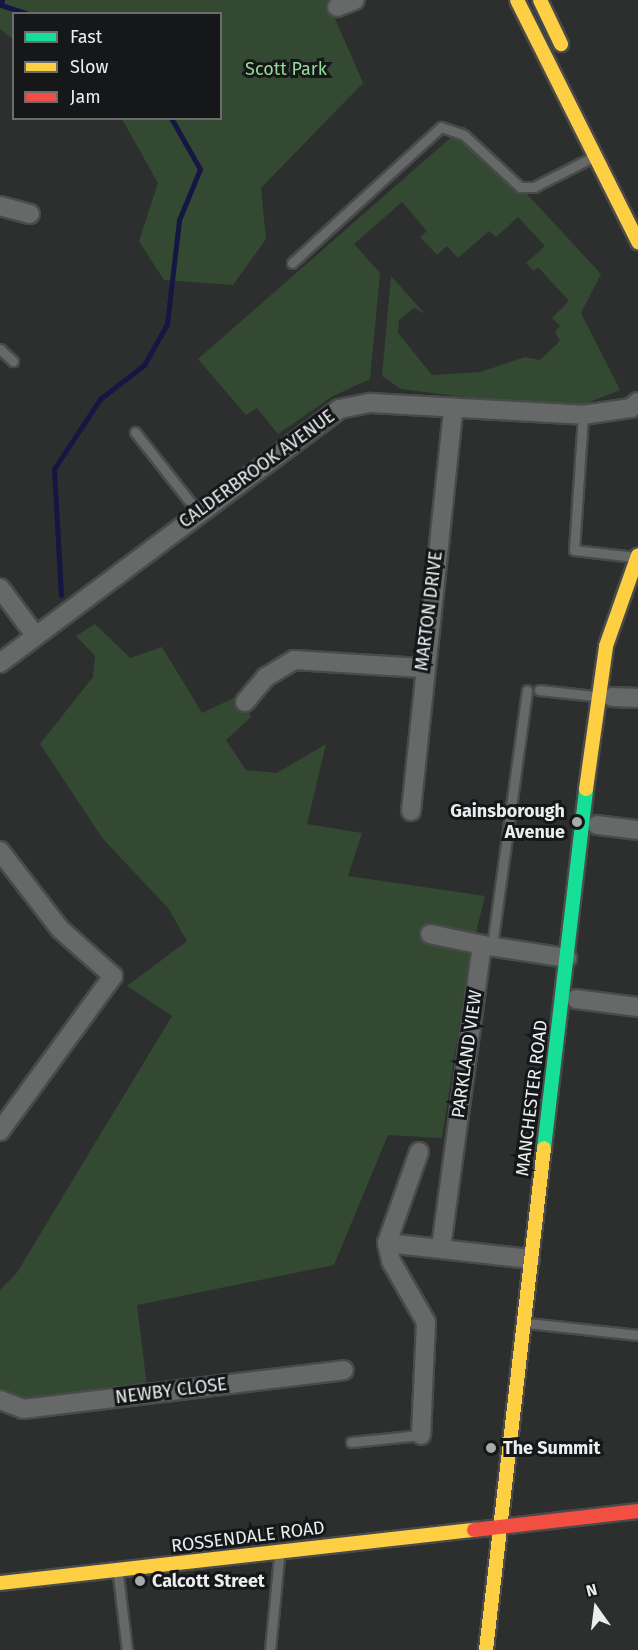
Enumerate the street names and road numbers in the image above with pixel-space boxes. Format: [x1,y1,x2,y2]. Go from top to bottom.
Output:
street label: CALDERBROOK AVENUE [175,405,339,533]
street label: MARTON DRIVE [411,550,447,672]
street label: PARKLAND VIEW [447,989,487,1119]
street label: MANCHESTER ROAD [512,1019,552,1177]
street label: NEWBY CLOSE [114,1373,228,1409]
street label: ROSSENDALE ROAD [170,1517,326,1557]

